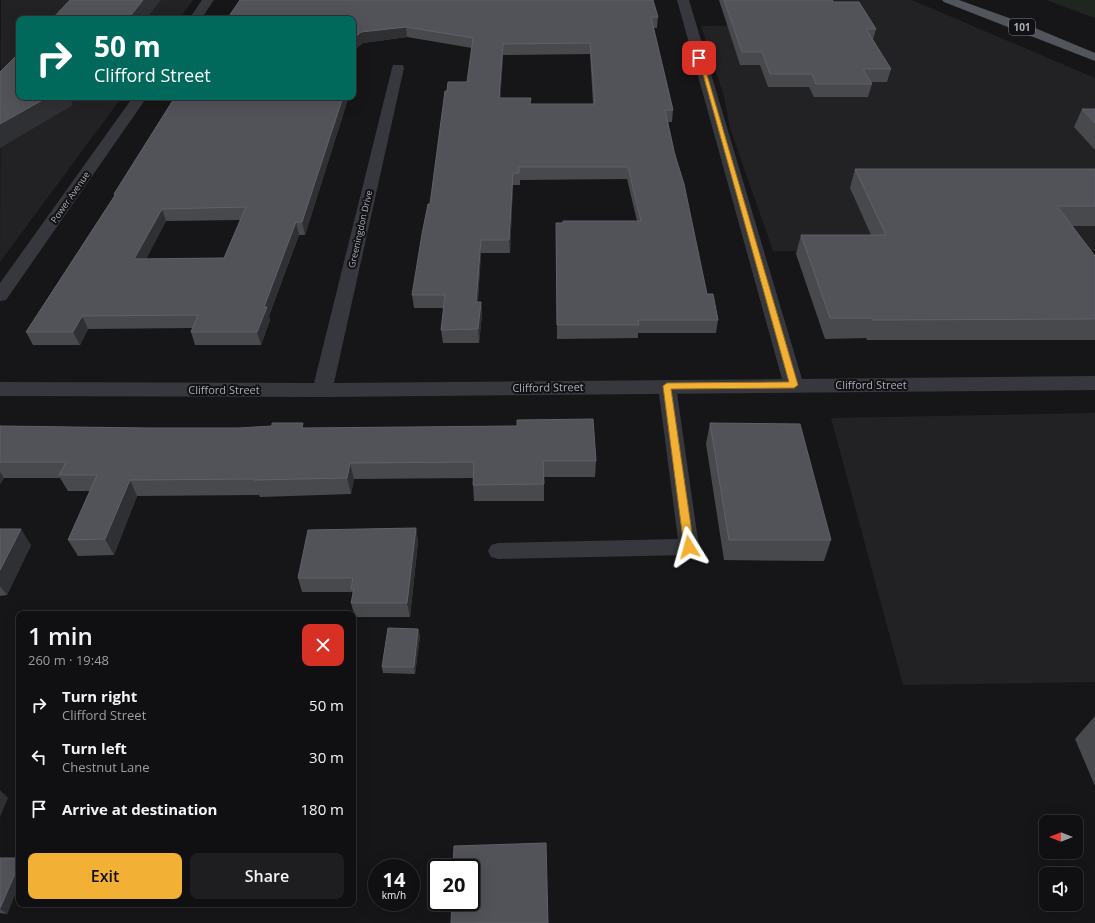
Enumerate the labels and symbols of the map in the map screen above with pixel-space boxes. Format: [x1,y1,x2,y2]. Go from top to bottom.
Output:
road number: 101 [1009,19,1035,35]
pin [682,41,716,75]
street label: Power Avenue [47,169,93,225]
street label: Greeningdon Drive [345,189,375,269]
street label: Clifford Street [835,377,907,392]
street label: Clifford Street [512,379,584,395]
street label: Clifford Street [188,382,260,397]
position arrow [668,526,710,568]
north arrow [1039,815,1083,859]
speed limit sign: 20 [428,859,480,911]

